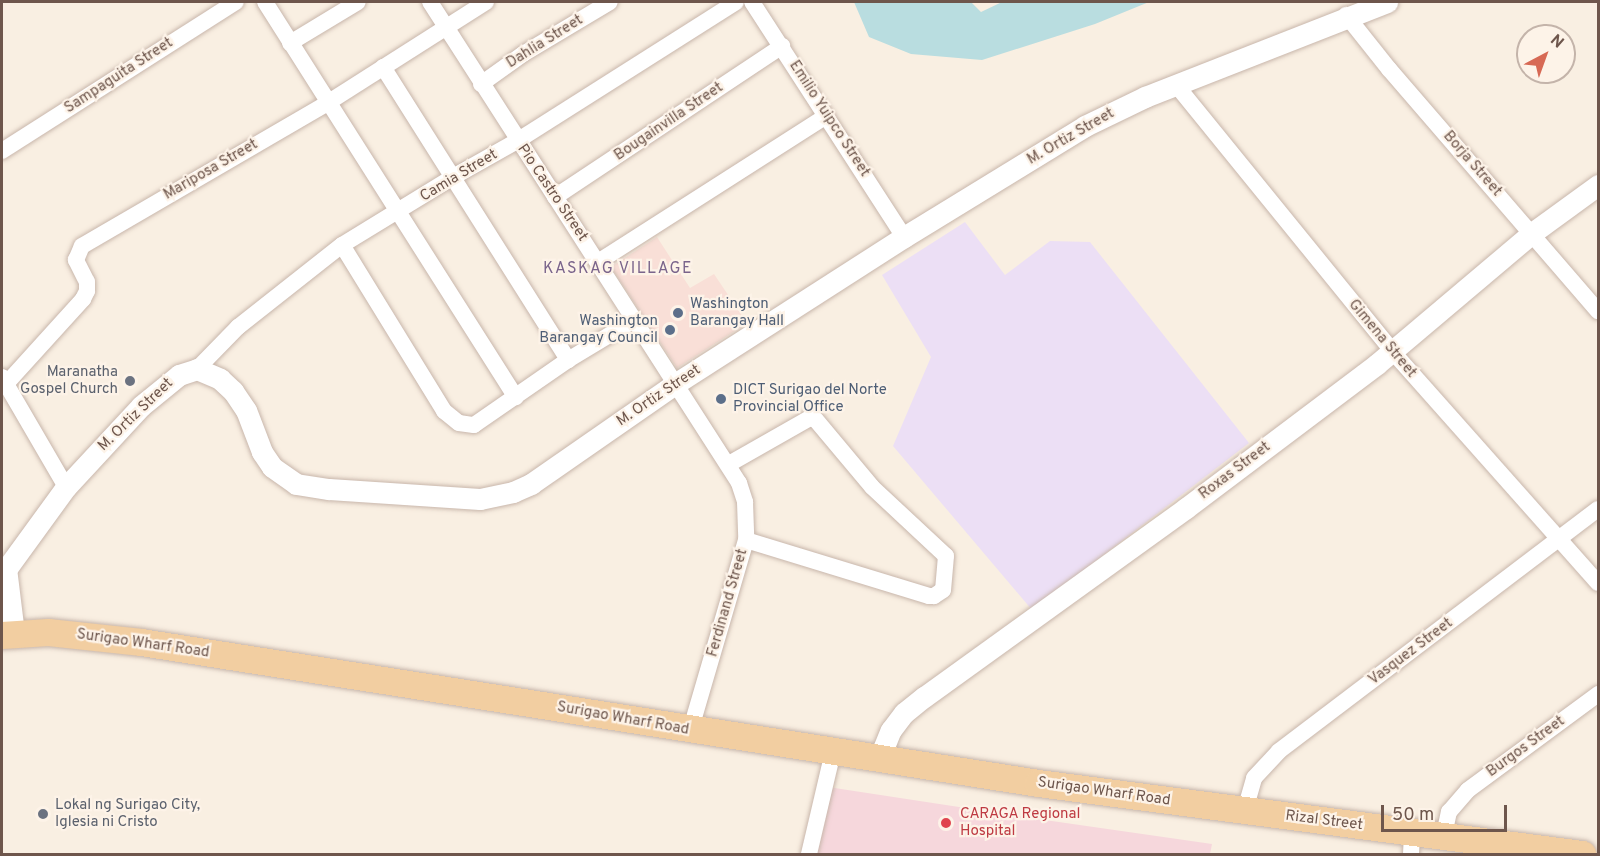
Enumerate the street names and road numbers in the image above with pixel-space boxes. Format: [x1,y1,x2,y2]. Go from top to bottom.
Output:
street label: Dahlia Street [503,11,587,73]
street label: Sampaguita Street [61,34,177,118]
street label: Emilio Yuipco Street [785,57,873,181]
street label: Bougainvilla Street [611,79,727,165]
street label: M. Ortiz Street [1024,105,1118,169]
street label: Borja Street [1439,128,1505,200]
street label: Mariposa Street [161,136,261,204]
street label: Pio Castro Street [513,141,591,245]
street label: Camia Street [417,146,501,206]
street label: Gimena Street [1344,296,1420,382]
street label: M. Ortiz Street [614,361,704,431]
street label: M. Ortiz Street [95,375,177,455]
street label: Roxas Street [1196,438,1274,504]
street label: Ferdinand Street [704,547,752,659]
street label: Vasquez Street [1365,615,1457,689]
street label: Surigao Wharf Road [75,626,211,662]
street label: Surigao Wharf Road [555,698,691,740]
street label: Burgos Street [1483,713,1569,781]
street label: Surigao Wharf Road [1036,774,1172,810]
street label: Rizal Street [1284,807,1364,835]

